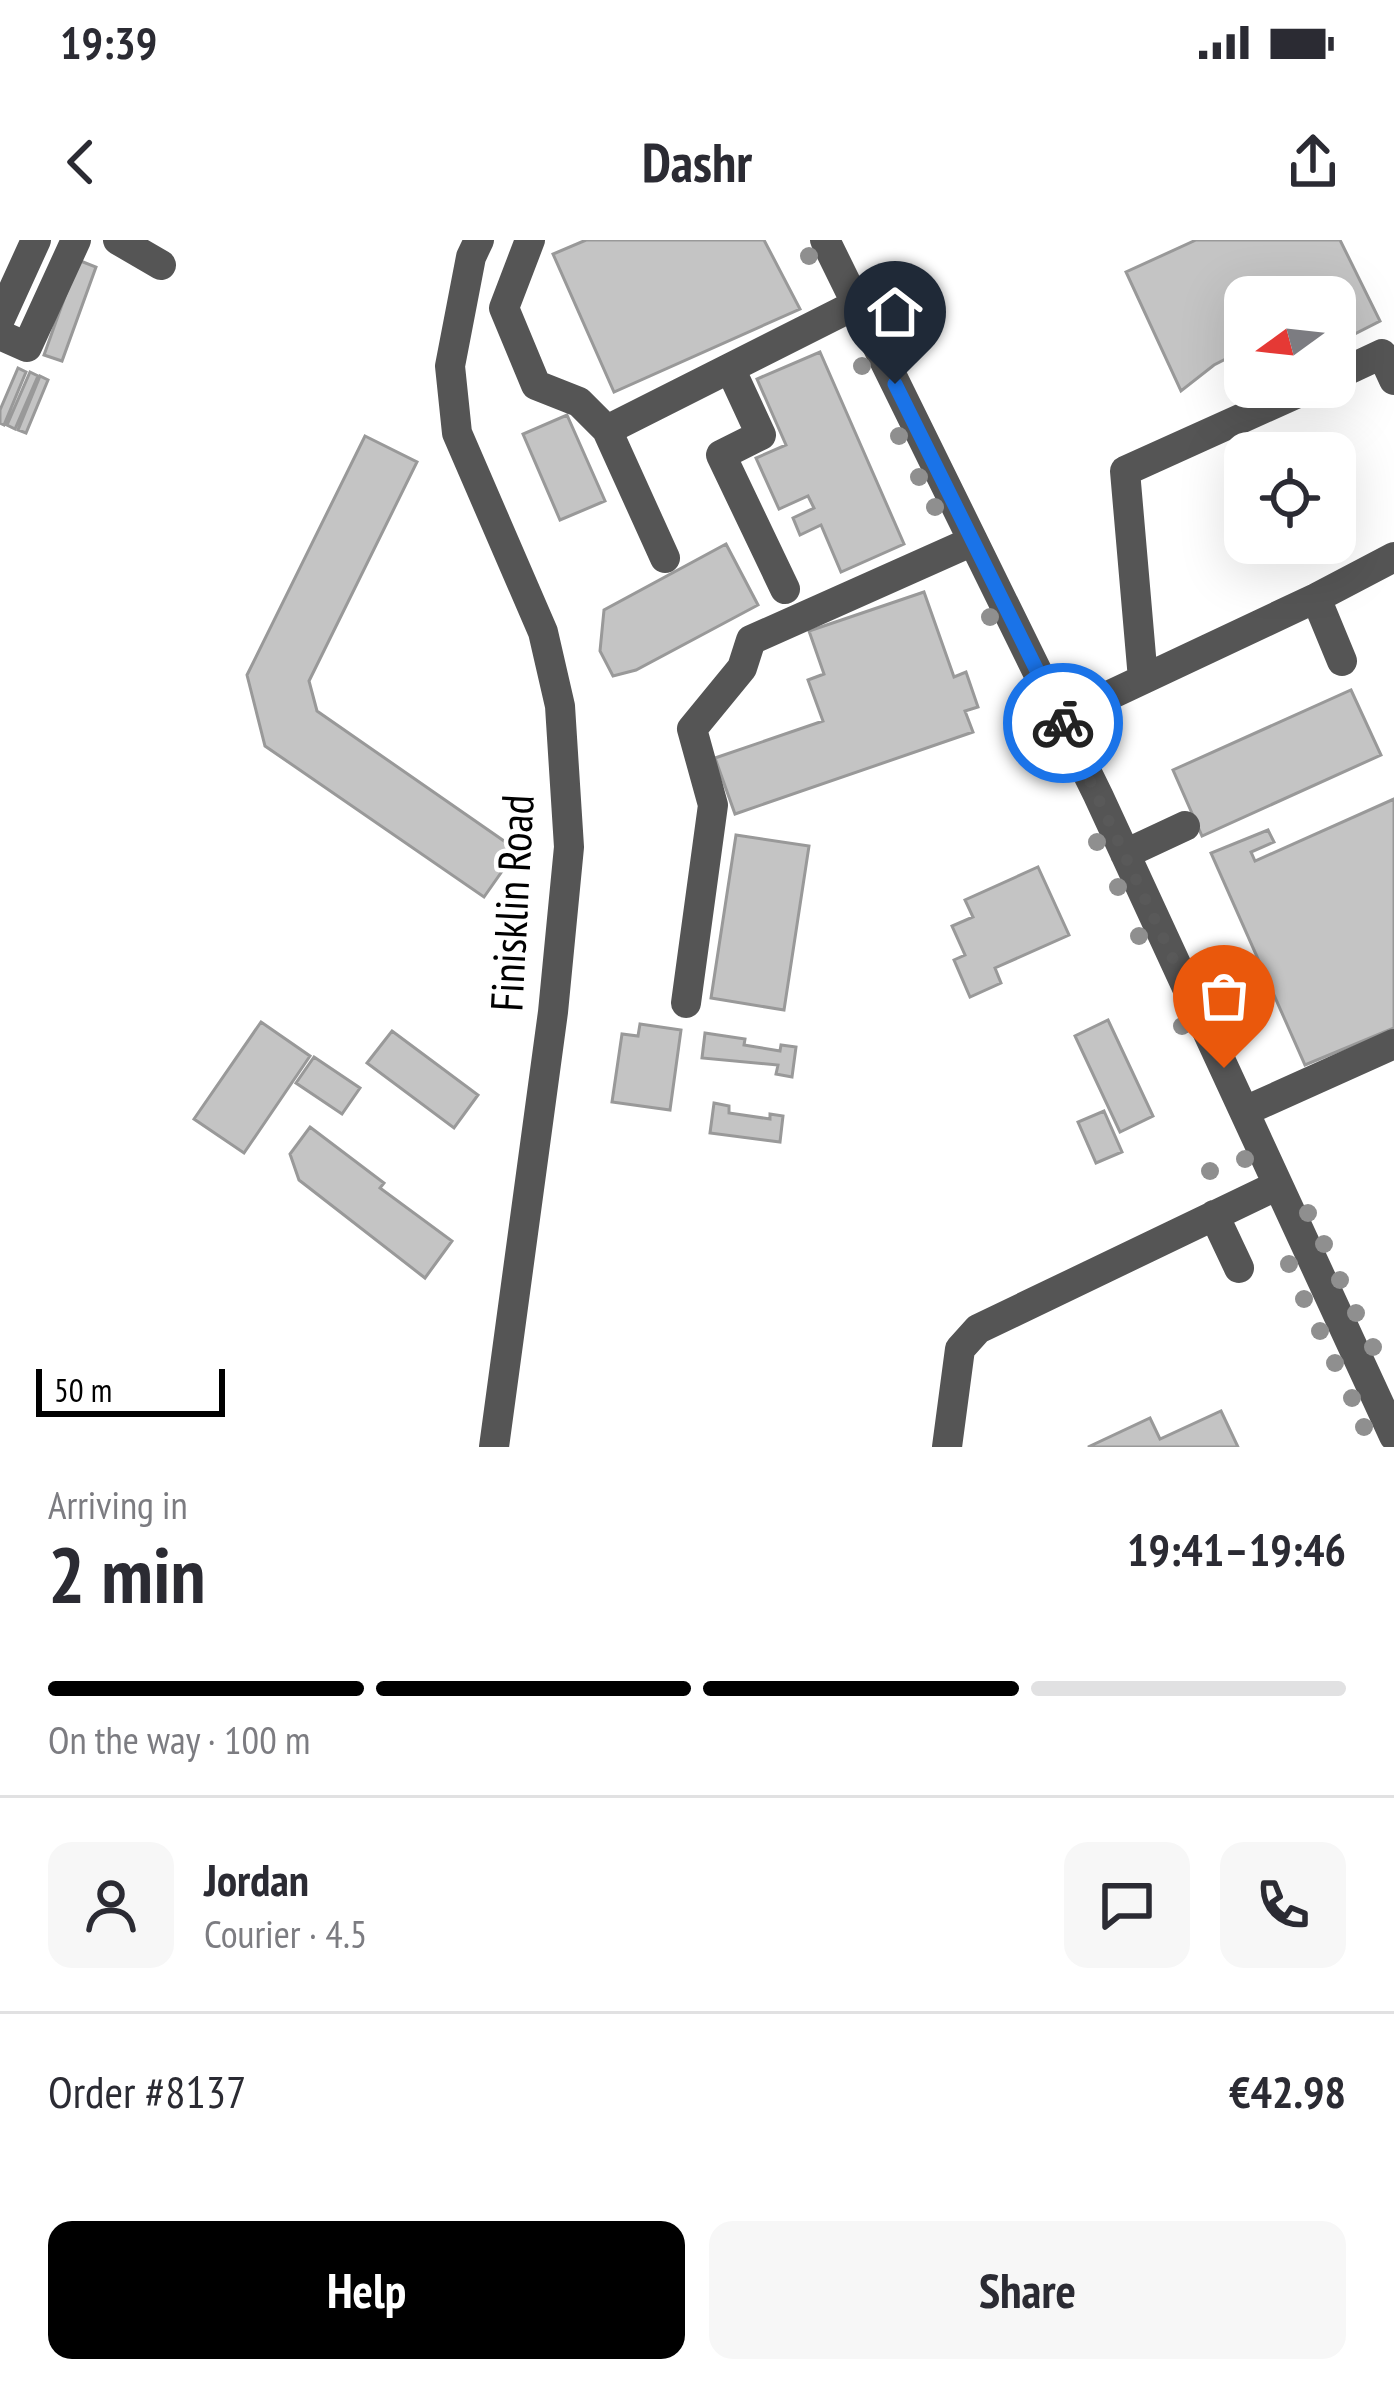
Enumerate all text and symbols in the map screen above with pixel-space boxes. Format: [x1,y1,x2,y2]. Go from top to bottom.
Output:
text: 19:39 [60,13,157,71]
text: Dashr [642,127,752,197]
icon: back [48,129,114,195]
icon: share [1280,129,1346,195]
pin [844,261,946,384]
north arrow [1224,276,1356,408]
map controls [1224,276,1356,564]
icon: home [862,279,928,345]
button: locate [1224,432,1356,564]
courier [1003,663,1123,783]
icon: bike [1030,690,1096,756]
street label: Finisklin Road [476,793,546,1013]
pin [1173,945,1275,1068]
icon: bag [1191,963,1257,1029]
scale bar [36,1363,225,1416]
text: 50 m [54,1368,112,1411]
text: Arriving in [48,1479,188,1530]
text: 19:41–19:46 [1127,1520,1346,1578]
text: 2 min [48,1524,206,1625]
text: On the way · 100 m [48,1714,310,1765]
button: person [48,1842,174,1968]
button: chat [1064,1842,1190,1968]
button: phone [1220,1842,1346,1968]
text: Jordan [204,1850,309,1908]
text: Courier · 4.5 [204,1908,367,1959]
text: Order #8137 [48,2062,246,2120]
text: €42.98 [1229,2062,1346,2120]
button: Help [48,2221,685,2359]
button: Share [709,2221,1346,2359]

